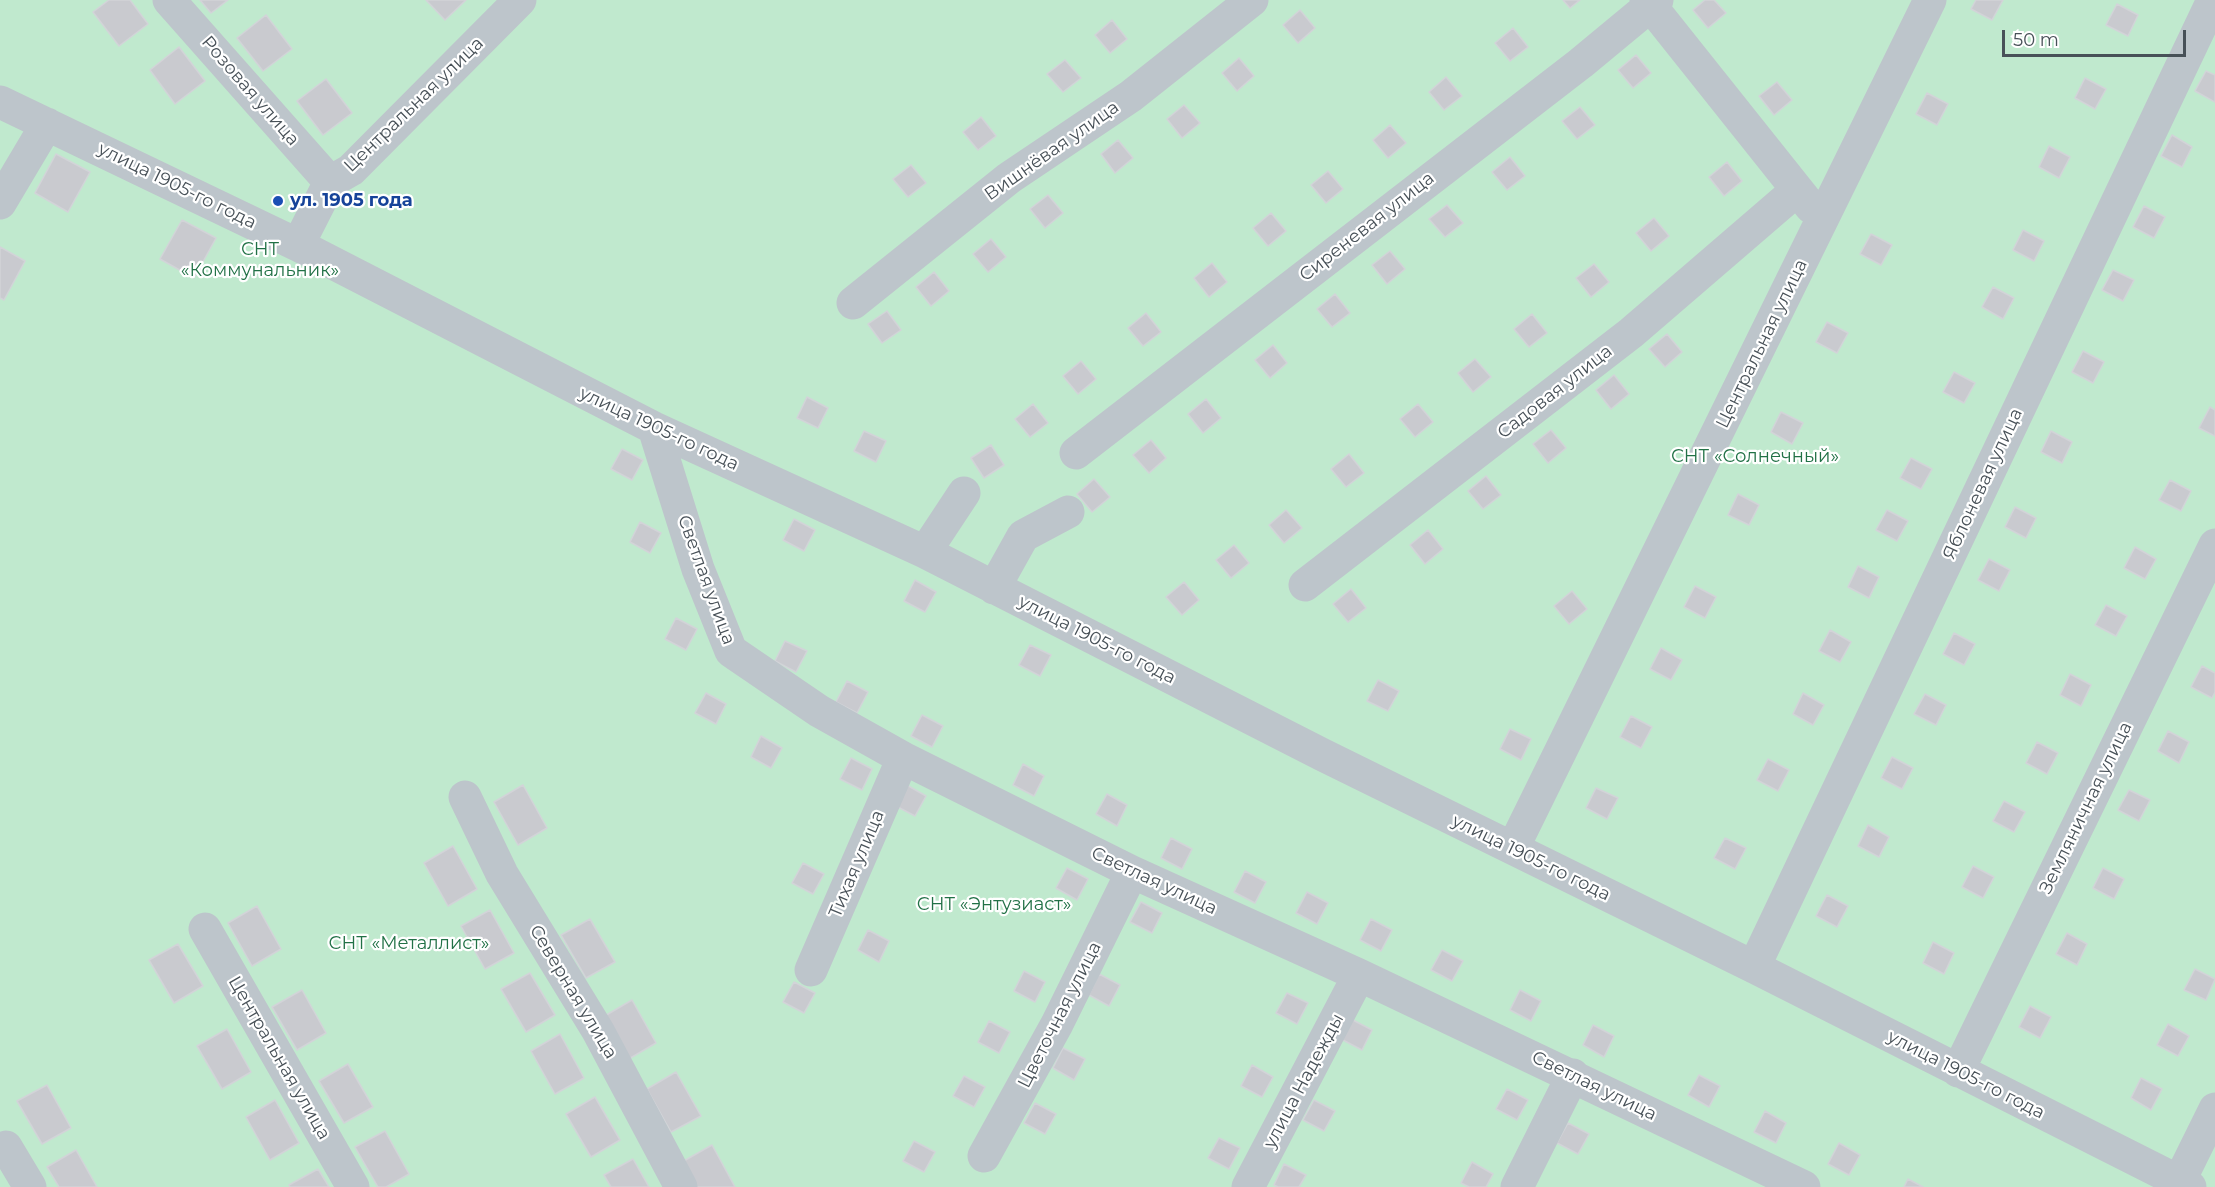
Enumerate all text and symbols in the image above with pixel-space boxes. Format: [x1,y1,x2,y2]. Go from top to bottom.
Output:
scale bar [2005,18,2190,56]
text: 50 m [2013,29,2059,51]
street label: Розовая улица [196,32,304,150]
street label: Центральная улица [340,33,488,177]
street label: Вишнёвая улица [981,97,1123,205]
street label: улица 1905-го года [94,138,260,234]
street label: Сиреневая улица [1295,168,1439,286]
place label: ул. 1905 года [290,190,413,212]
marker: ул. 1905 года [271,194,285,208]
park label: СНТ «Коммунальник» [181,239,339,282]
street label: Центральная улица [1712,256,1812,432]
street label: Садовая улица [1493,340,1617,444]
street label: улица 1905-го года [576,383,742,475]
street label: Яблоневая улица [1938,405,2028,563]
park label: СНТ «Солнечный» [1671,446,1839,468]
street label: Светлая улица [673,512,739,648]
street label: улица 1905-го года [1015,591,1179,689]
street label: Земляничная улица [2035,719,2137,897]
street label: Тихая улица [825,807,889,921]
street label: улица 1905-го года [1448,810,1614,906]
street label: Светлая улица [1088,842,1220,920]
park label: СНТ «Энтузиаст» [917,894,1071,916]
street label: Северная улица [524,921,622,1063]
park label: СНТ «Металлист» [329,933,489,955]
street label: Цветочная улица [1014,938,1106,1092]
street label: Центральная улица [223,972,335,1144]
street label: улица Надежды [1259,1010,1349,1152]
street label: улица 1905-го года [1884,1026,2048,1124]
street label: Светлая улица [1528,1046,1660,1126]

